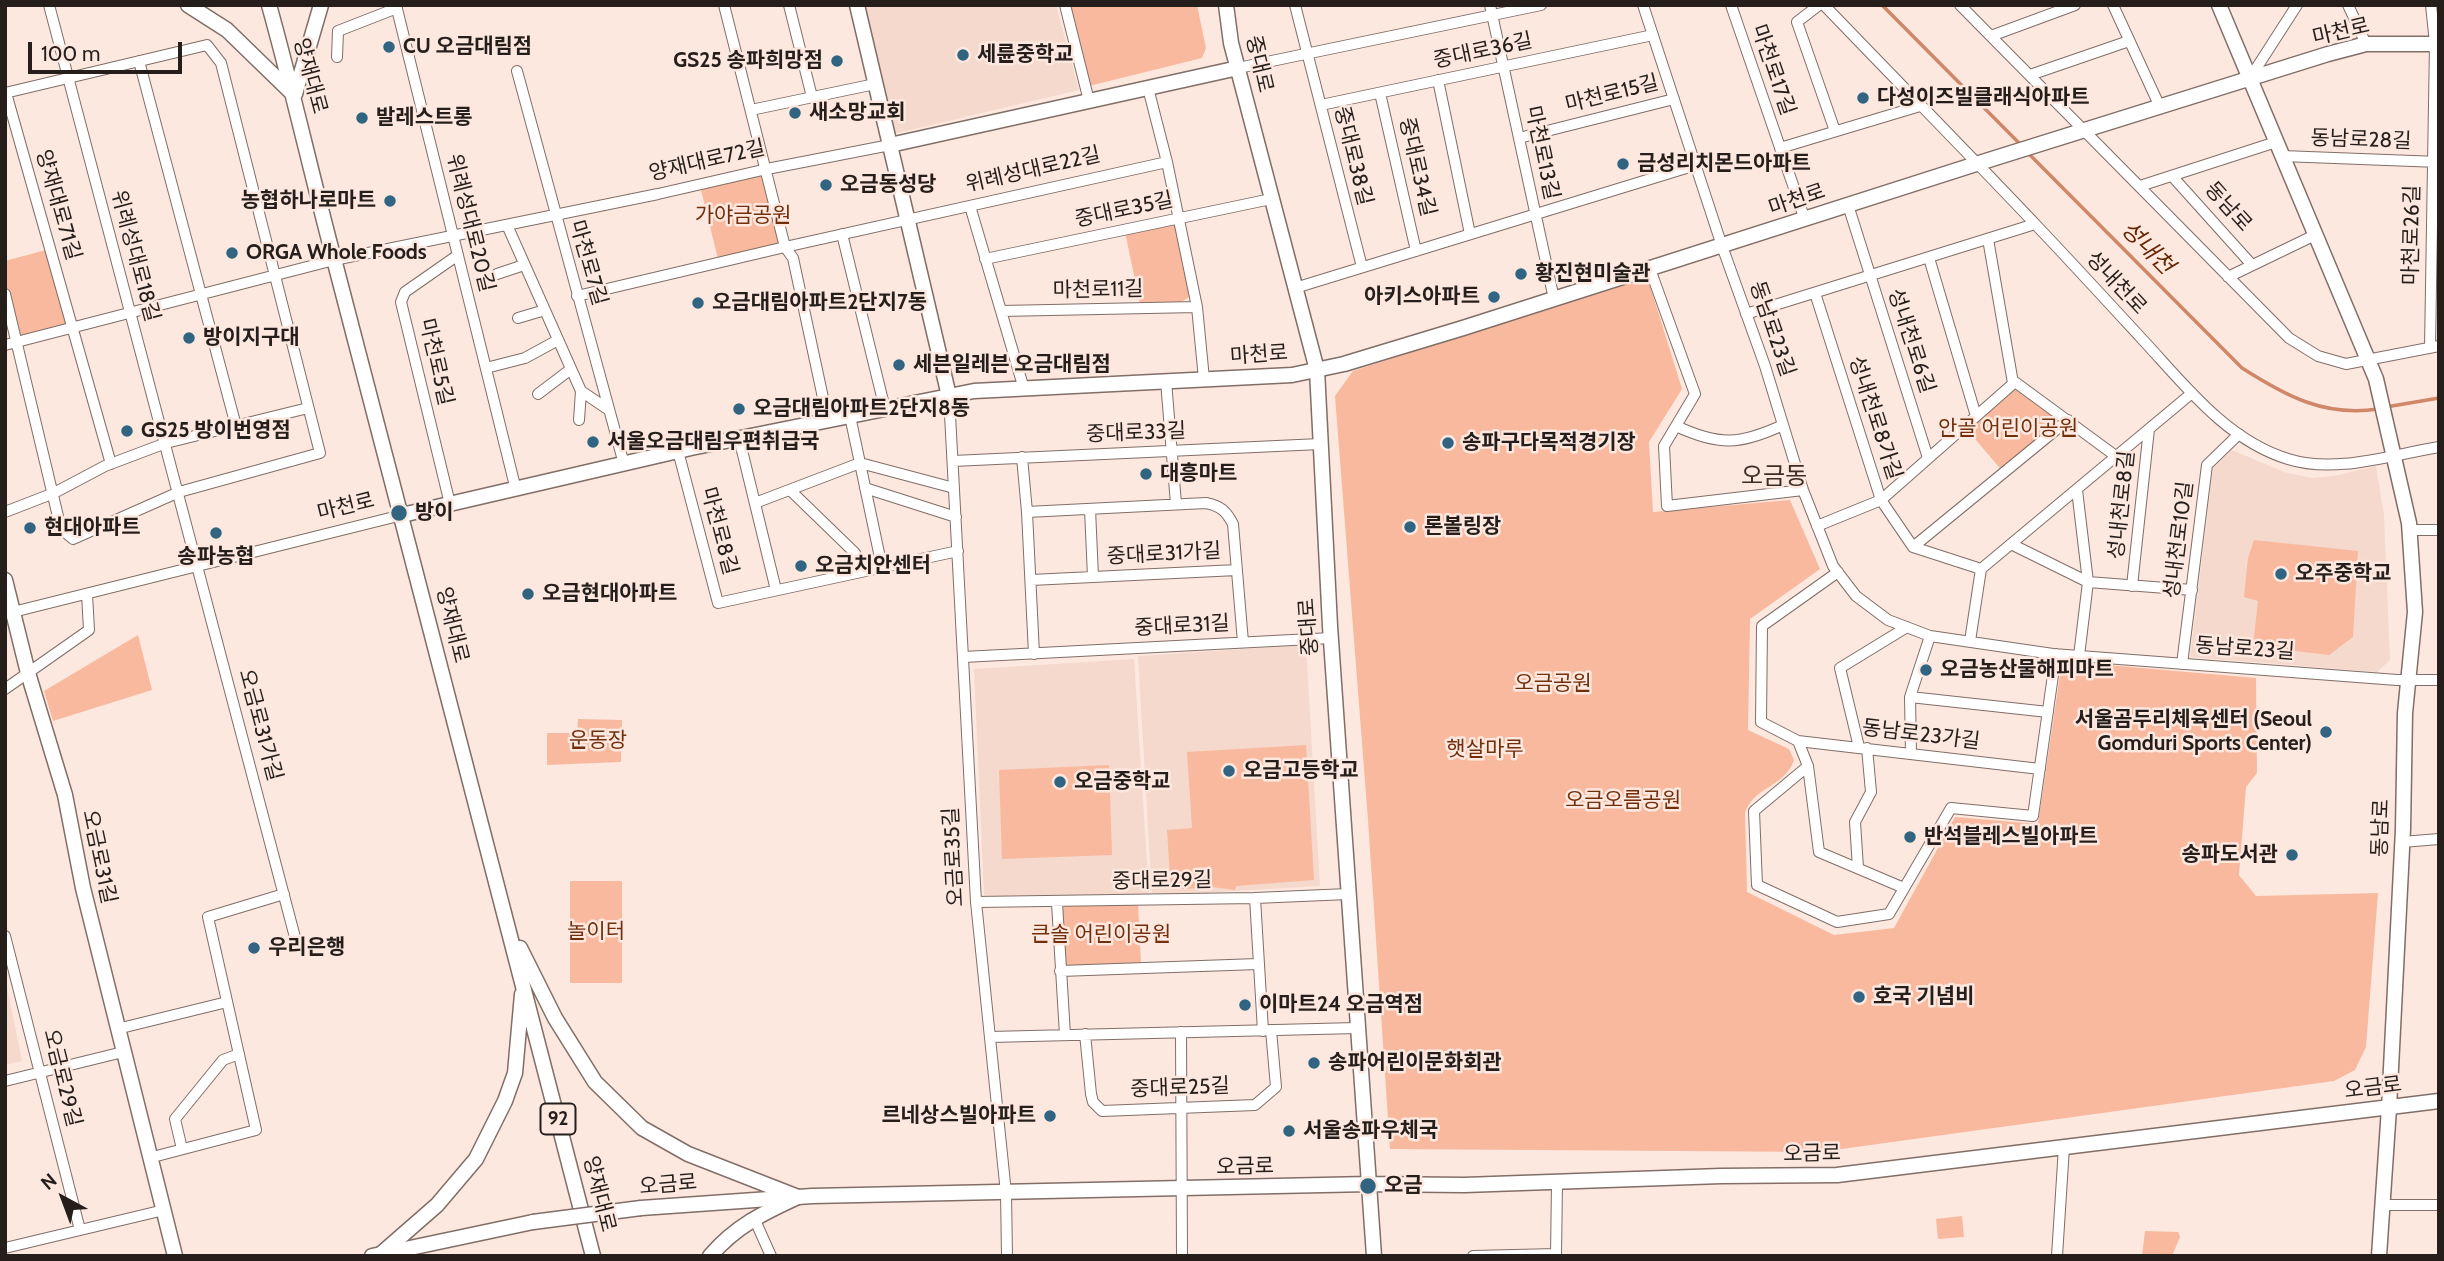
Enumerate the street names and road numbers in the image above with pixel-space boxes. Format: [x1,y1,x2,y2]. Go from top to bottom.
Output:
street label: 마천로 [2310,13,2372,51]
street label: 마천로17길 [1746,21,1800,119]
street label: 중대로36길 [1431,28,1535,74]
street label: 중대로 [1240,33,1278,95]
street label: 양재대로 [288,35,332,117]
street label: 마천로15길 [1563,70,1661,118]
street label: 중대로38길 [1329,104,1377,208]
street label: 마천로13길 [1520,104,1564,202]
street label: 중대로34길 [1393,115,1441,219]
street label: 동남로28길 [2310,126,2412,154]
street label: 양재대로72길 [647,135,767,187]
street label: 위례성대로22길 [963,142,1103,198]
street label: 양재대로71길 [30,147,86,263]
street label: 위례성대로20길 [441,151,499,295]
street label: 동남로 [2199,177,2257,237]
street label: 마천로 [1765,179,1829,221]
street label: 마천로26길 [2399,185,2425,285]
street label: 위례성대로18길 [105,187,165,325]
street label: 중대로35길 [1072,187,1176,233]
street label: 마천로7길 [564,217,612,309]
street label: 성내천로 [2080,246,2152,320]
street label: 마천로11길 [1052,277,1144,303]
street label: 동남로23길 [1744,278,1800,380]
street label: 성내천로6길 [1882,285,1940,397]
street label: 마천로5길 [414,316,458,408]
street label: 마천로 [1229,340,1289,370]
street label: 성내천로8가길 [1843,353,1907,483]
street label: 중대로33길 [1086,419,1186,447]
street label: 성내천로8길 [2104,449,2140,561]
street label: 성내천로10길 [2159,480,2199,600]
street label: 마천로8길 [695,484,743,578]
street label: 마천로 [315,488,377,526]
street label: 중대로31가길 [1106,538,1222,570]
street label: 양재대로 [430,584,474,666]
street label: 중대로 [1294,597,1324,657]
street label: 중대로31길 [1134,611,1230,641]
street label: 동남로23길 [2194,633,2296,665]
street label: 오금로31가길 [233,666,287,784]
street label: 동남로23가길 [1860,715,1982,755]
street label: 동남로 [2367,799,2395,857]
street label: 오금로35길 [939,806,969,908]
street label: 오금로31길 [77,808,121,906]
street label: 중대로29길 [1112,868,1212,894]
street label: 오금로29길 [38,1026,86,1130]
street label: 오금로 [2343,1072,2403,1104]
street label: 중대로25길 [1130,1074,1230,1102]
road number: 92 [540,1104,576,1134]
street label: 오금로 [1783,1141,1841,1167]
street label: 양재대로 [577,1153,621,1235]
street label: 오금로 [1216,1154,1274,1180]
street label: 오금로 [638,1170,698,1200]

